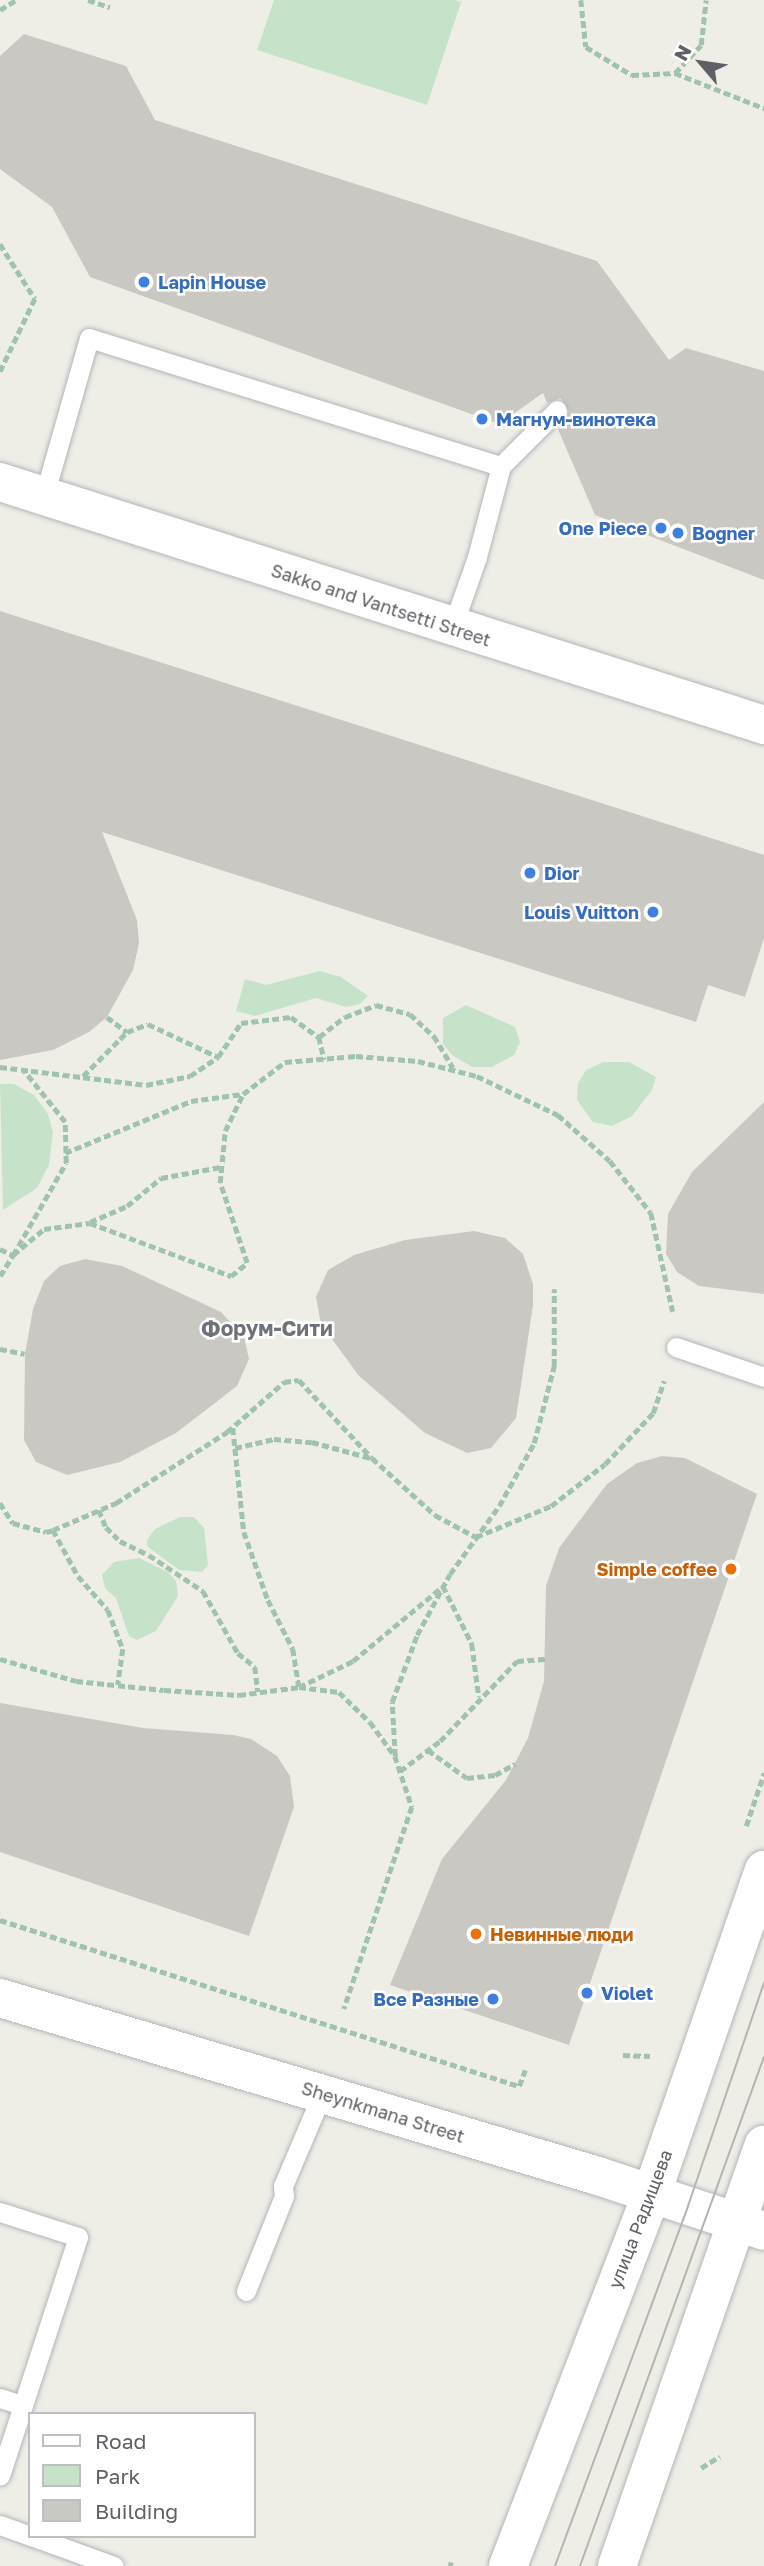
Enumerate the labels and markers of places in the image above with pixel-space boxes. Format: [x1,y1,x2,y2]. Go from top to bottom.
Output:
place label: Lapin House [158,271,266,293]
marker: Lapin House [136,274,152,290]
place label: Магнум-винотека [496,408,656,430]
marker: Магнум-винотека [474,411,490,427]
place label: One Piece [559,517,647,539]
marker: One Piece [653,520,669,536]
place label: Bogner [692,522,755,544]
marker: Bogner [670,525,686,541]
place label: Dior [544,862,580,884]
marker: Dior [522,865,538,881]
place label: Louis Vuitton [524,901,639,923]
marker: Louis Vuitton [645,904,661,920]
place label: Simple coffee [596,1558,717,1580]
marker: Simple coffee [723,1561,739,1577]
place label: Невинные люди [490,1923,633,1945]
marker: Невинные люди [468,1926,484,1942]
place label: Violet [601,1982,653,2004]
marker: Violet [579,1985,595,2001]
place label: Все Разные [373,1988,479,2010]
marker: Все Разные [485,1991,501,2007]

